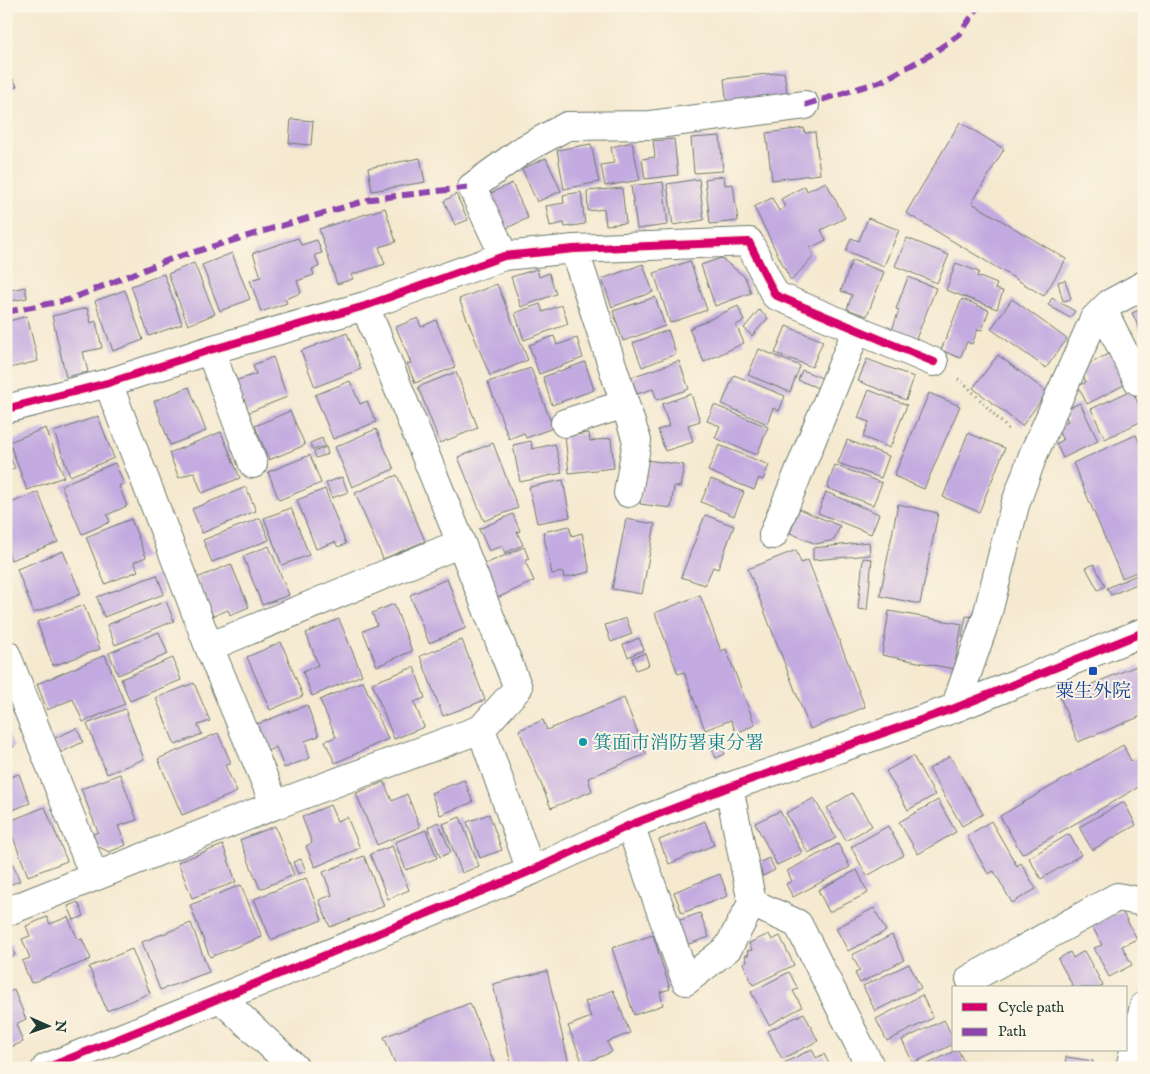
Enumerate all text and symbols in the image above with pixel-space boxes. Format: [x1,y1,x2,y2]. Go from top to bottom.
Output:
marker: 粟生外院 [1087,665,1099,677]
place label: 粟生外院 [1055,680,1131,704]
place label: 箕面市消防署東分署 [593,732,764,756]
marker: 箕面市消防署東分署 [577,736,589,748]
legend [952,986,1128,1052]
text: Cycle path [998,998,1064,1017]
north arrow [22,1002,72,1052]
text: N [51,1019,69,1033]
text: Path [998,1022,1026,1041]

